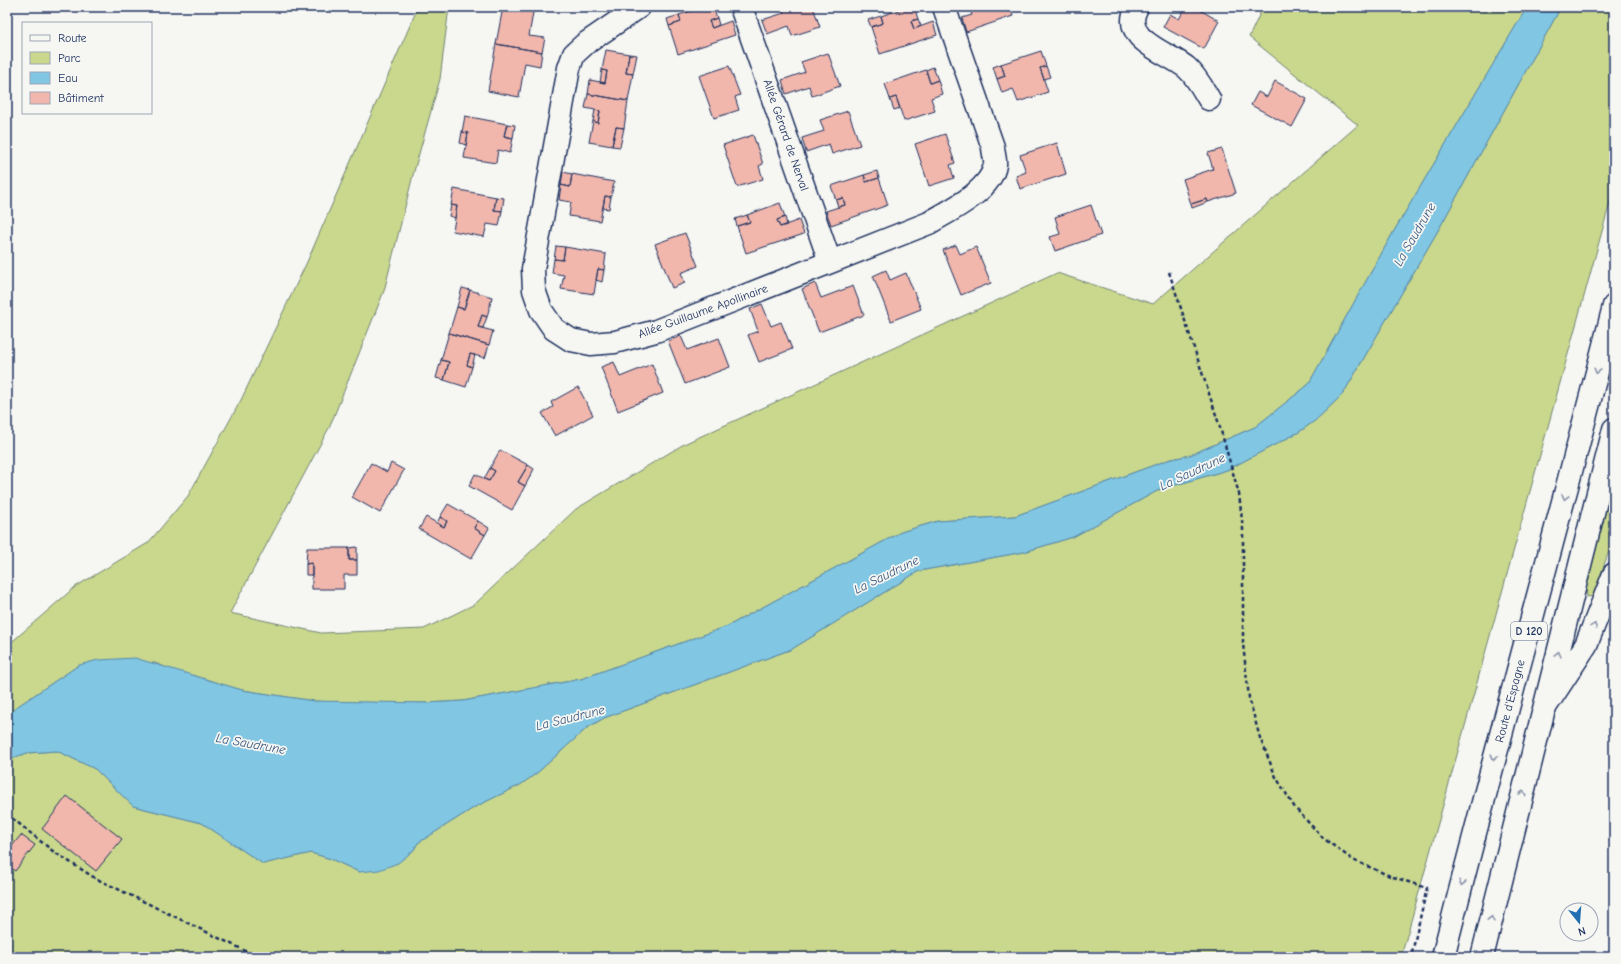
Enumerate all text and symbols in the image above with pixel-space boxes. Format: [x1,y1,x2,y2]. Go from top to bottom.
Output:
legend [22,22,152,114]
text: Route [58,31,87,45]
text: Parc [58,51,81,65]
text: Eau [58,71,78,85]
street label: Allée Gérard de Nerval [760,77,812,193]
text: Bâtiment [58,91,104,105]
water label: La Saudrune [1390,199,1439,269]
street label: Allée Guillaume Apollinaire [636,281,770,341]
one-way arrow [1594,367,1602,374]
water label: La Saudrune [1157,450,1228,493]
one-way arrow [1562,493,1570,500]
water label: La Saudrune [851,552,922,597]
road number: D 120 [1511,622,1547,640]
one-way arrow [1589,623,1597,630]
one-way arrow [1554,650,1562,657]
street label: Route d'Espagne [1492,658,1528,744]
water label: La Saudrune [534,702,607,733]
water label: La Saudrune [215,730,287,757]
one-way arrow [1491,754,1499,760]
one-way arrow [1518,790,1527,797]
one-way arrow [1458,879,1467,886]
north arrow [1559,902,1599,942]
one-way arrow [1486,916,1494,922]
text: N [1576,924,1587,938]

